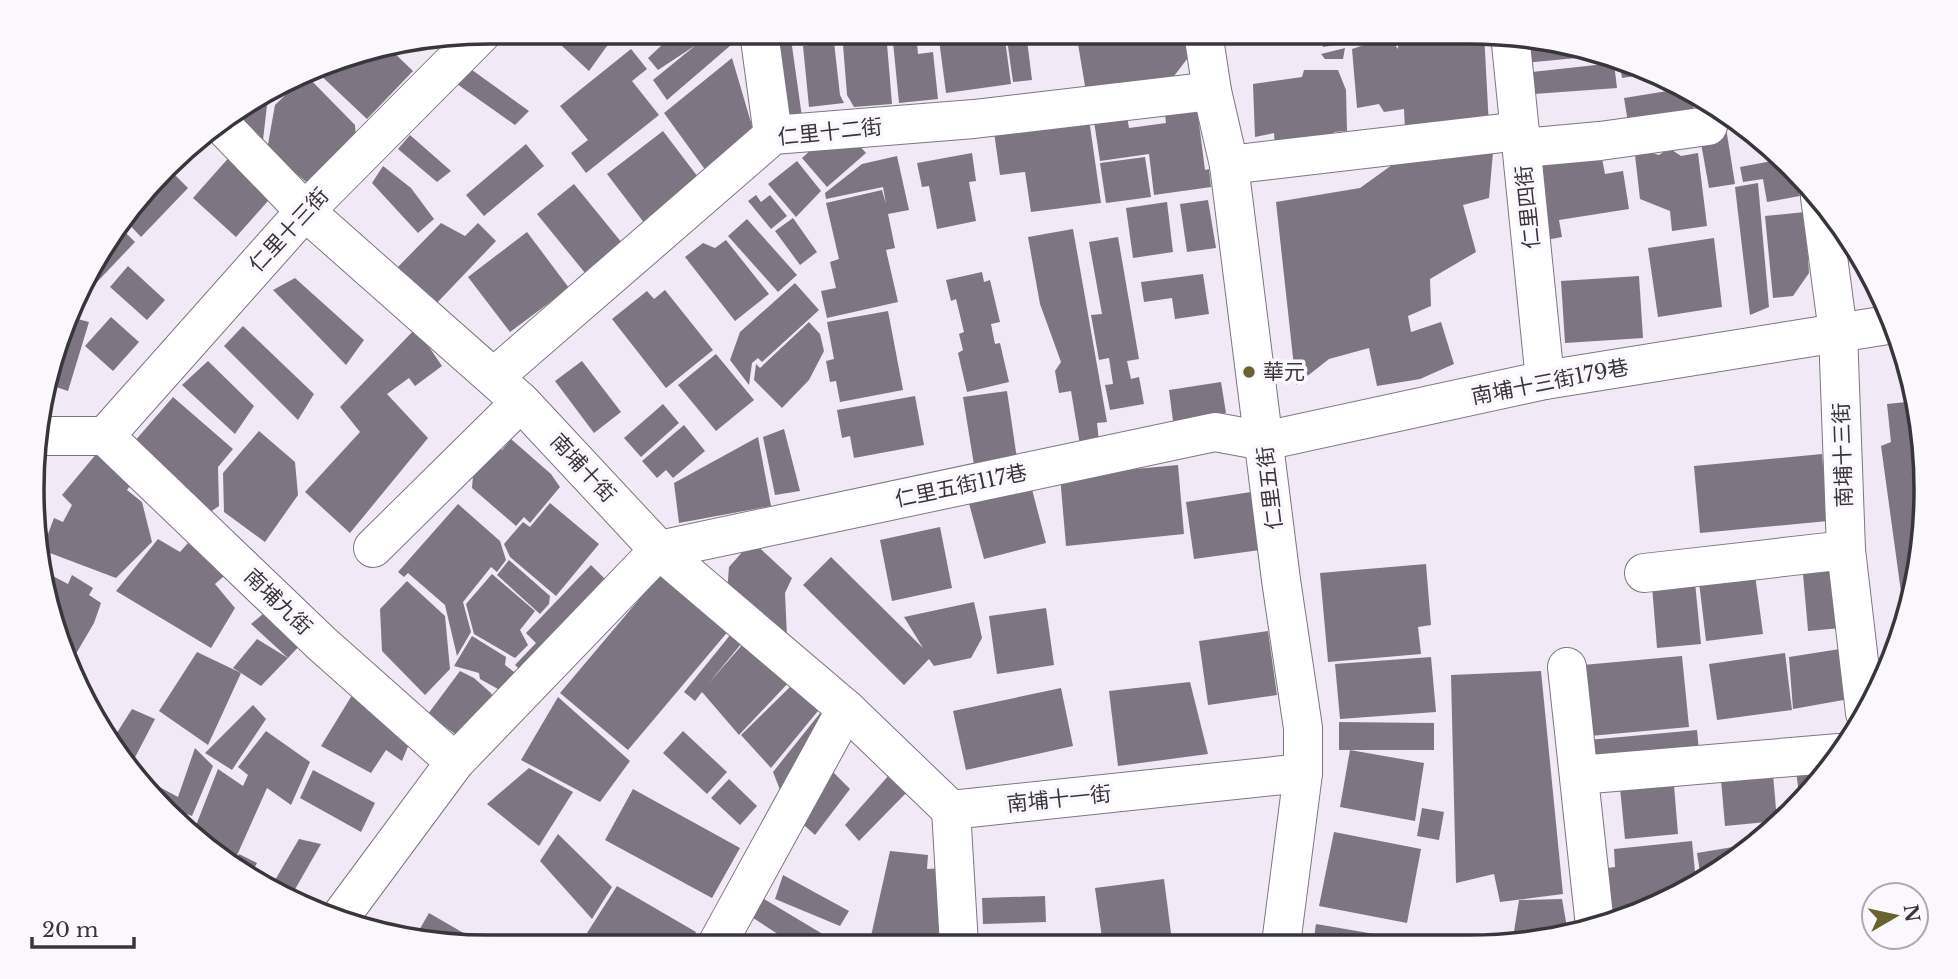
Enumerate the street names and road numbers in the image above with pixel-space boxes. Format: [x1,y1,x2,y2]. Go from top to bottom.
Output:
street label: 仁里十二街 [776,114,884,150]
street label: 仁里四街 [1511,164,1545,250]
street label: 仁里十三街 [244,183,334,277]
street label: 南埔十三街179巷 [1469,354,1631,410]
street label: 南埔十三街 [1828,402,1858,508]
street label: 南埔十街 [545,428,621,508]
street label: 仁里五街 [1252,445,1288,531]
street label: 仁里五街117巷 [893,459,1029,513]
street label: 南埔九街 [239,563,317,641]
street label: 南埔十一街 [1005,781,1113,817]

